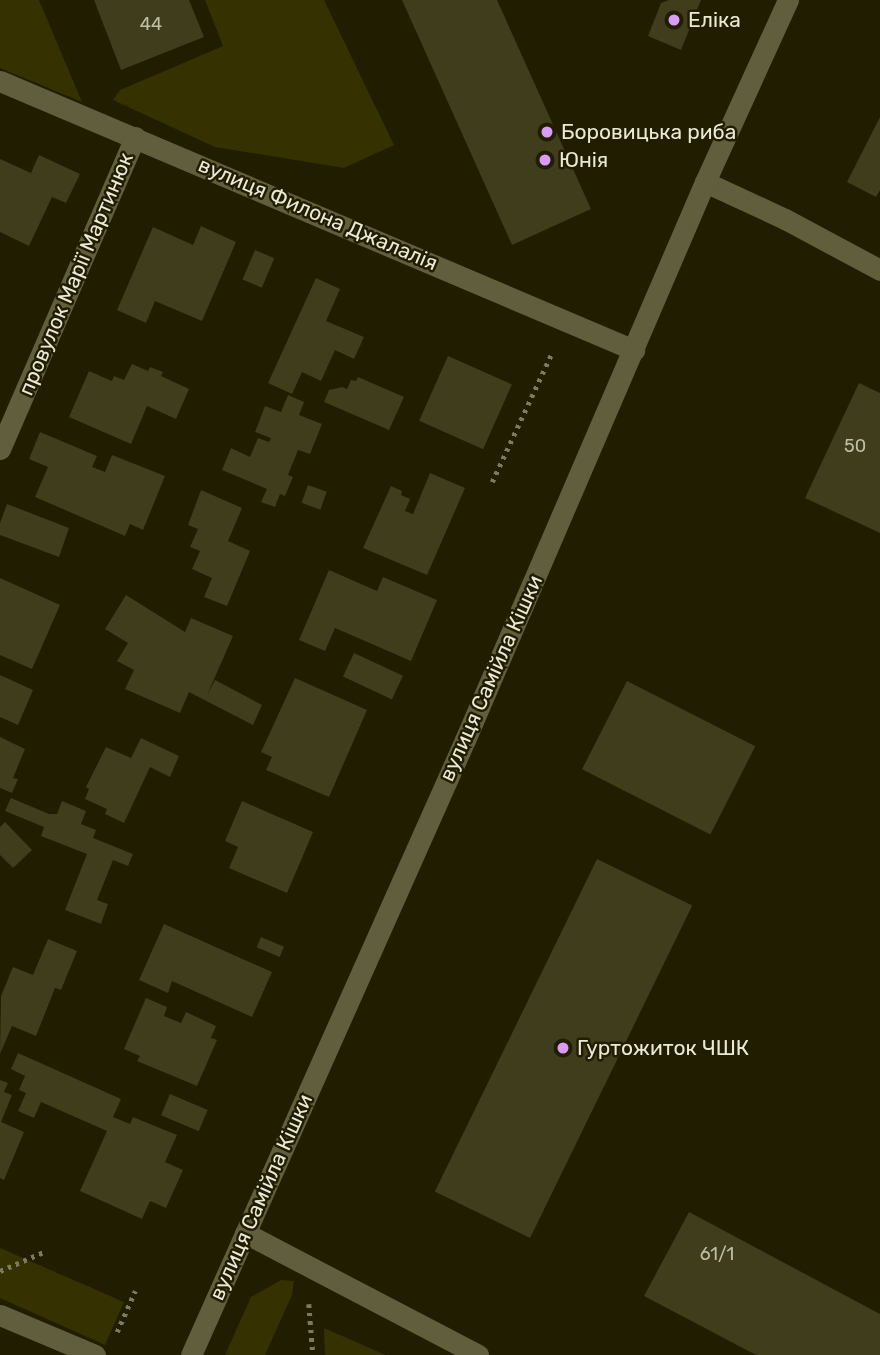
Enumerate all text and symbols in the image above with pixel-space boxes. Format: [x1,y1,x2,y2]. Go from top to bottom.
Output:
place label: Еліка [688,7,741,33]
marker: Еліка [666,12,682,28]
house number: 44 [140,13,162,35]
place label: Боровицька риба [561,119,736,145]
marker: Боровицька риба [539,124,555,140]
place label: Юнія [559,147,608,173]
street label: провулок Марії Мартинюк [13,149,139,399]
street label: вулиця Филона Джалалія [195,152,441,276]
marker: Юнія [537,152,553,168]
house number: 50 [844,435,866,457]
street label: вулиця Самійла Кішки [434,571,548,785]
place label: Гуртожиток ЧШК [577,1035,749,1061]
marker: Гуртожиток ЧШК [555,1040,571,1056]
street label: вулиця Самійла Кішки [204,1090,318,1304]
house number: 61/1 [700,1243,734,1265]

